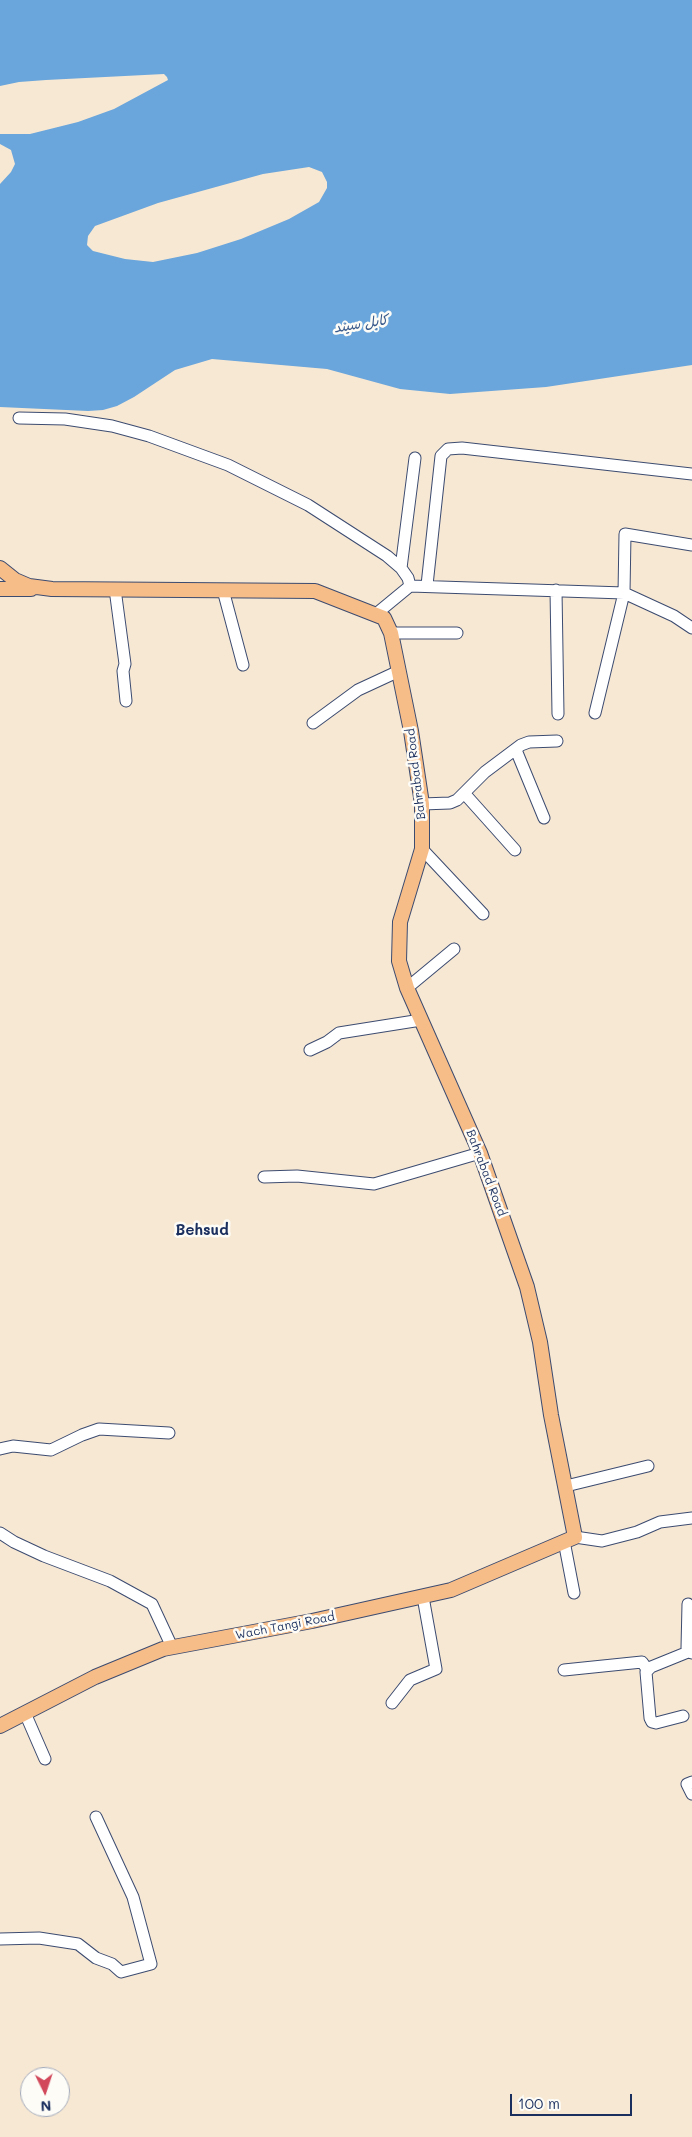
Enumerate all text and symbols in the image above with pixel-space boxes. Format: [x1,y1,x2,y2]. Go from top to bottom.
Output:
water label: کابل سيند [333,311,389,337]
street label: Bahrabad Road [403,728,429,820]
street label: Bahrabad Road [463,1128,509,1218]
district label: Behsud [175,1221,229,1239]
street label: Wach Tangi Road [234,1609,336,1643]
north arrow [20,2067,70,2117]
scale bar [512,2084,634,2116]
text: 100 m [518,2093,560,2113]
text: N [40,2097,52,2116]

